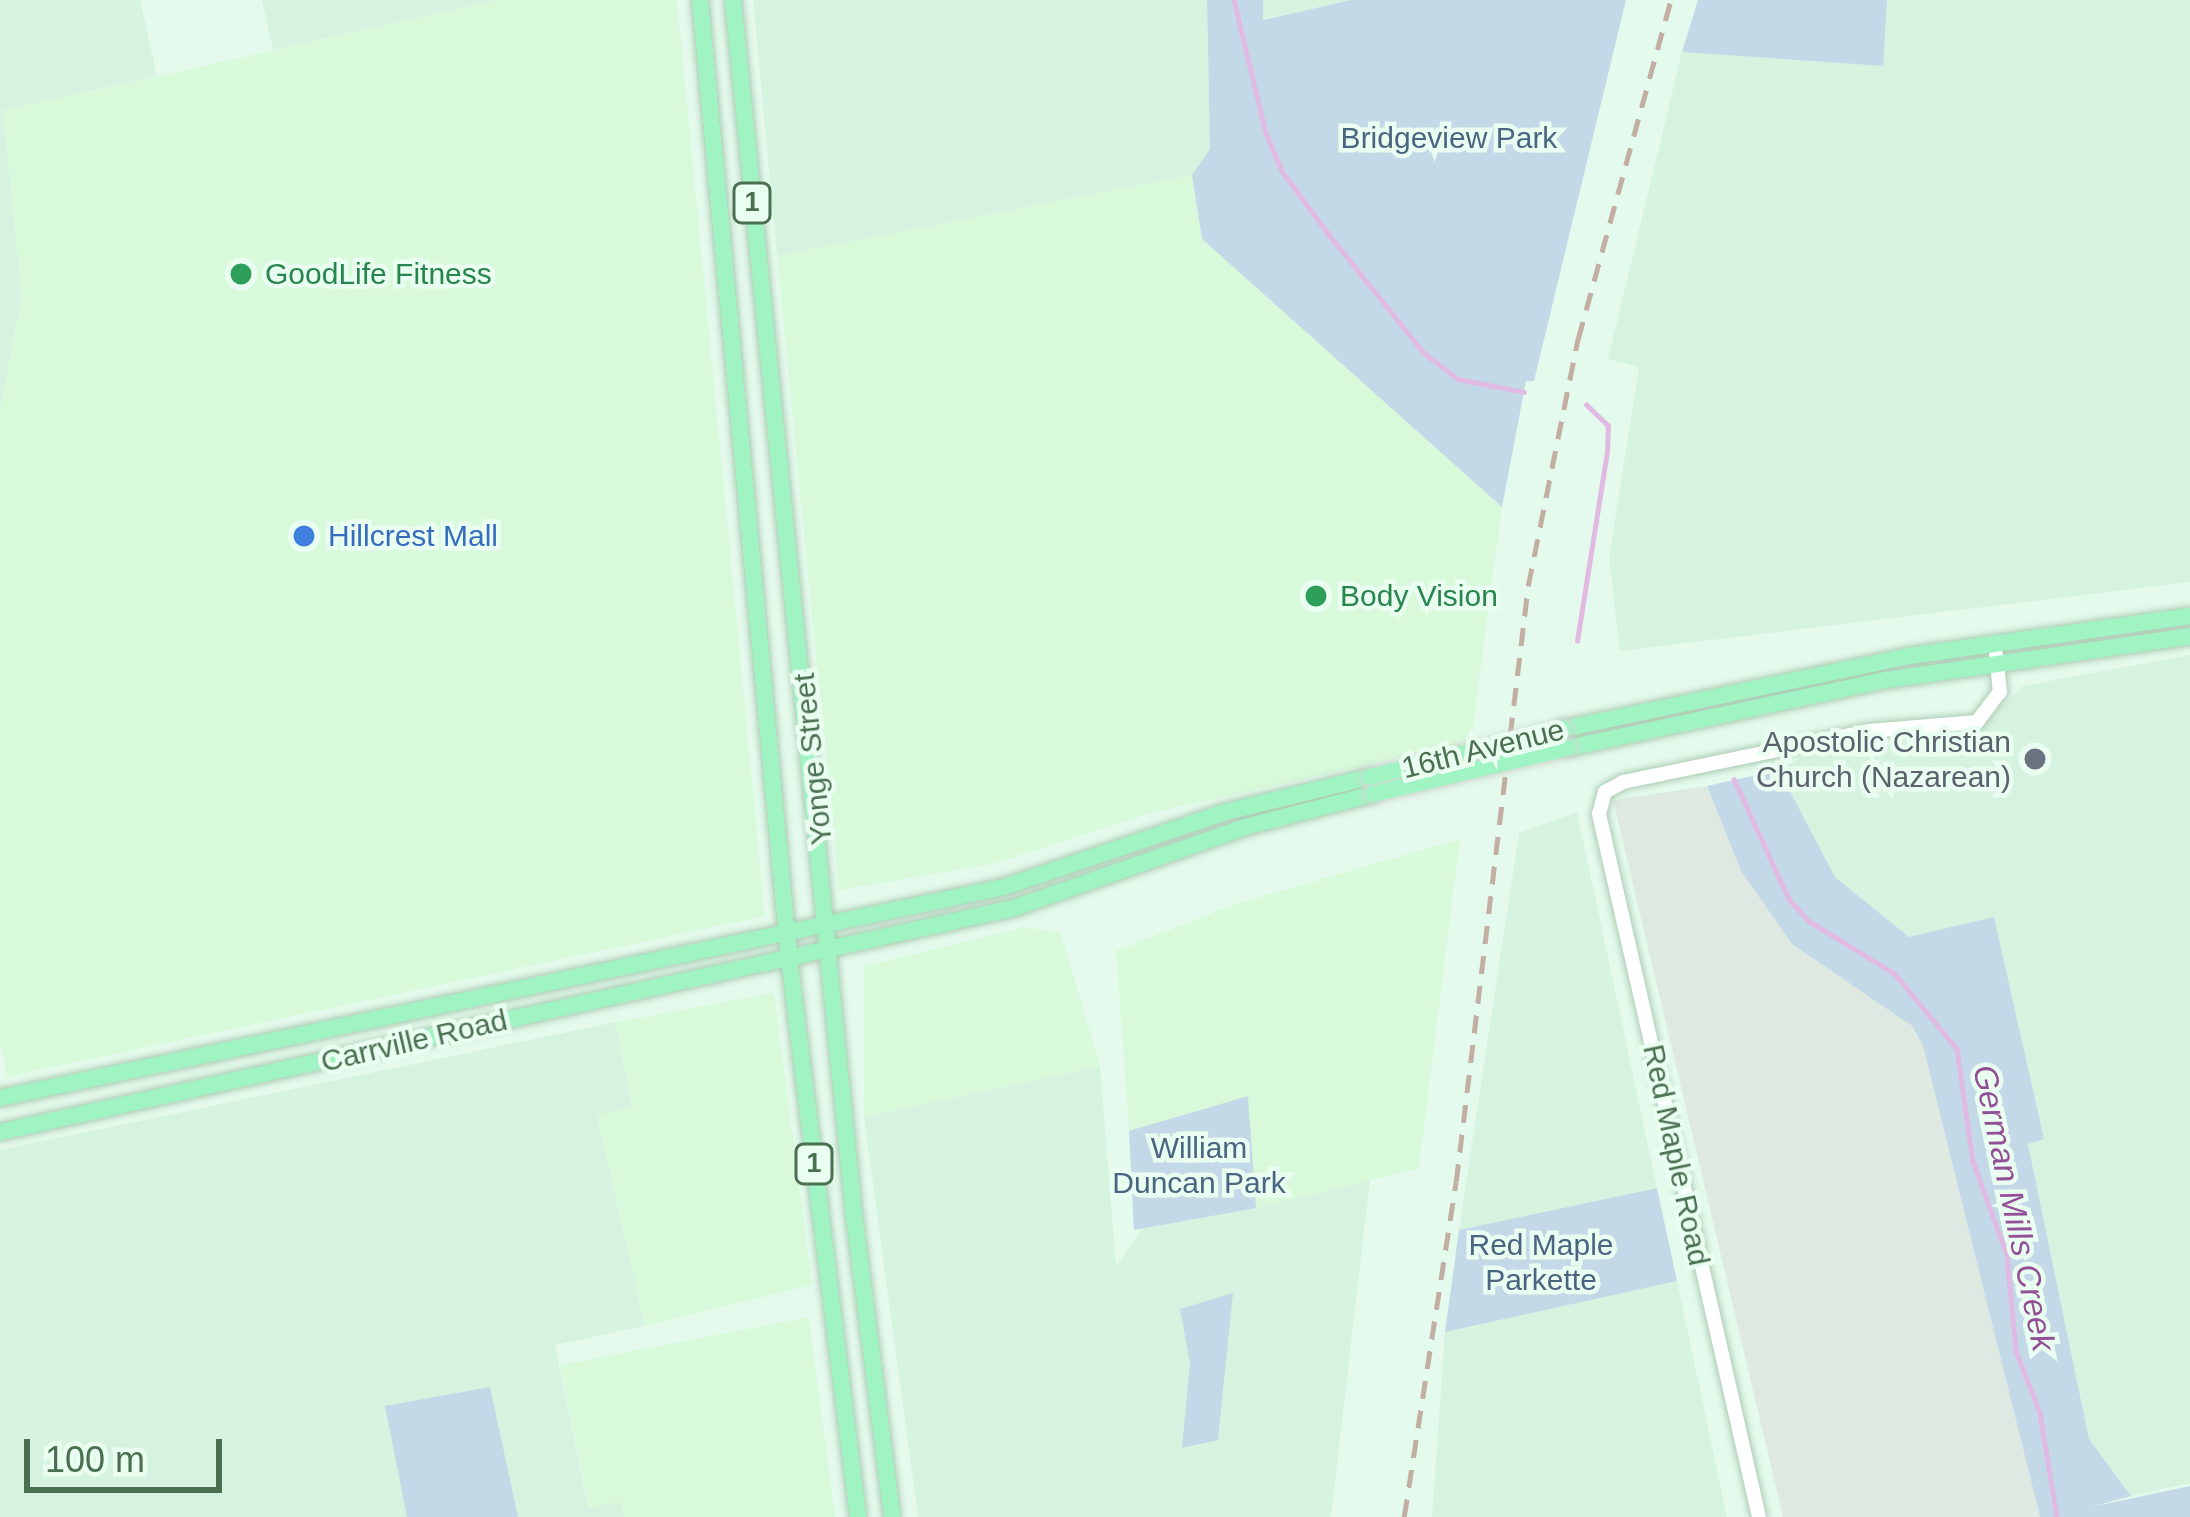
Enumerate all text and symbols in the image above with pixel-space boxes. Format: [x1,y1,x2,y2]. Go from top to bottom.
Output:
park label: Bridgeview Park [1341,120,1557,156]
road number: 1 [731,182,773,224]
place label: GoodLife Fitness [265,256,492,292]
marker: GoodLife Fitness [228,261,254,287]
place label: Hillcrest Mall [328,518,498,554]
marker: Hillcrest Mall [291,523,317,549]
place label: Body Vision [1340,578,1498,614]
marker: Body Vision [1303,583,1329,609]
street label: Yonge Street [786,671,840,847]
street label: 16th Avenue [1397,711,1569,787]
place label: Apostolic Christian Church (Nazarean) [1756,724,2011,795]
marker: Apostolic Christian Church (Nazarean) [2022,746,2048,772]
street label: Carrville Road [317,1002,511,1080]
street label: Red Maple Road [1635,1041,1717,1269]
water label: German Mills Creek [1964,1061,2064,1355]
park label: William Duncan Park [1112,1130,1286,1200]
road number: 1 [793,1143,835,1185]
park label: Red Maple Parkette [1468,1227,1614,1298]
scale bar [30,1415,228,1489]
text: 100 m [45,1439,145,1480]

